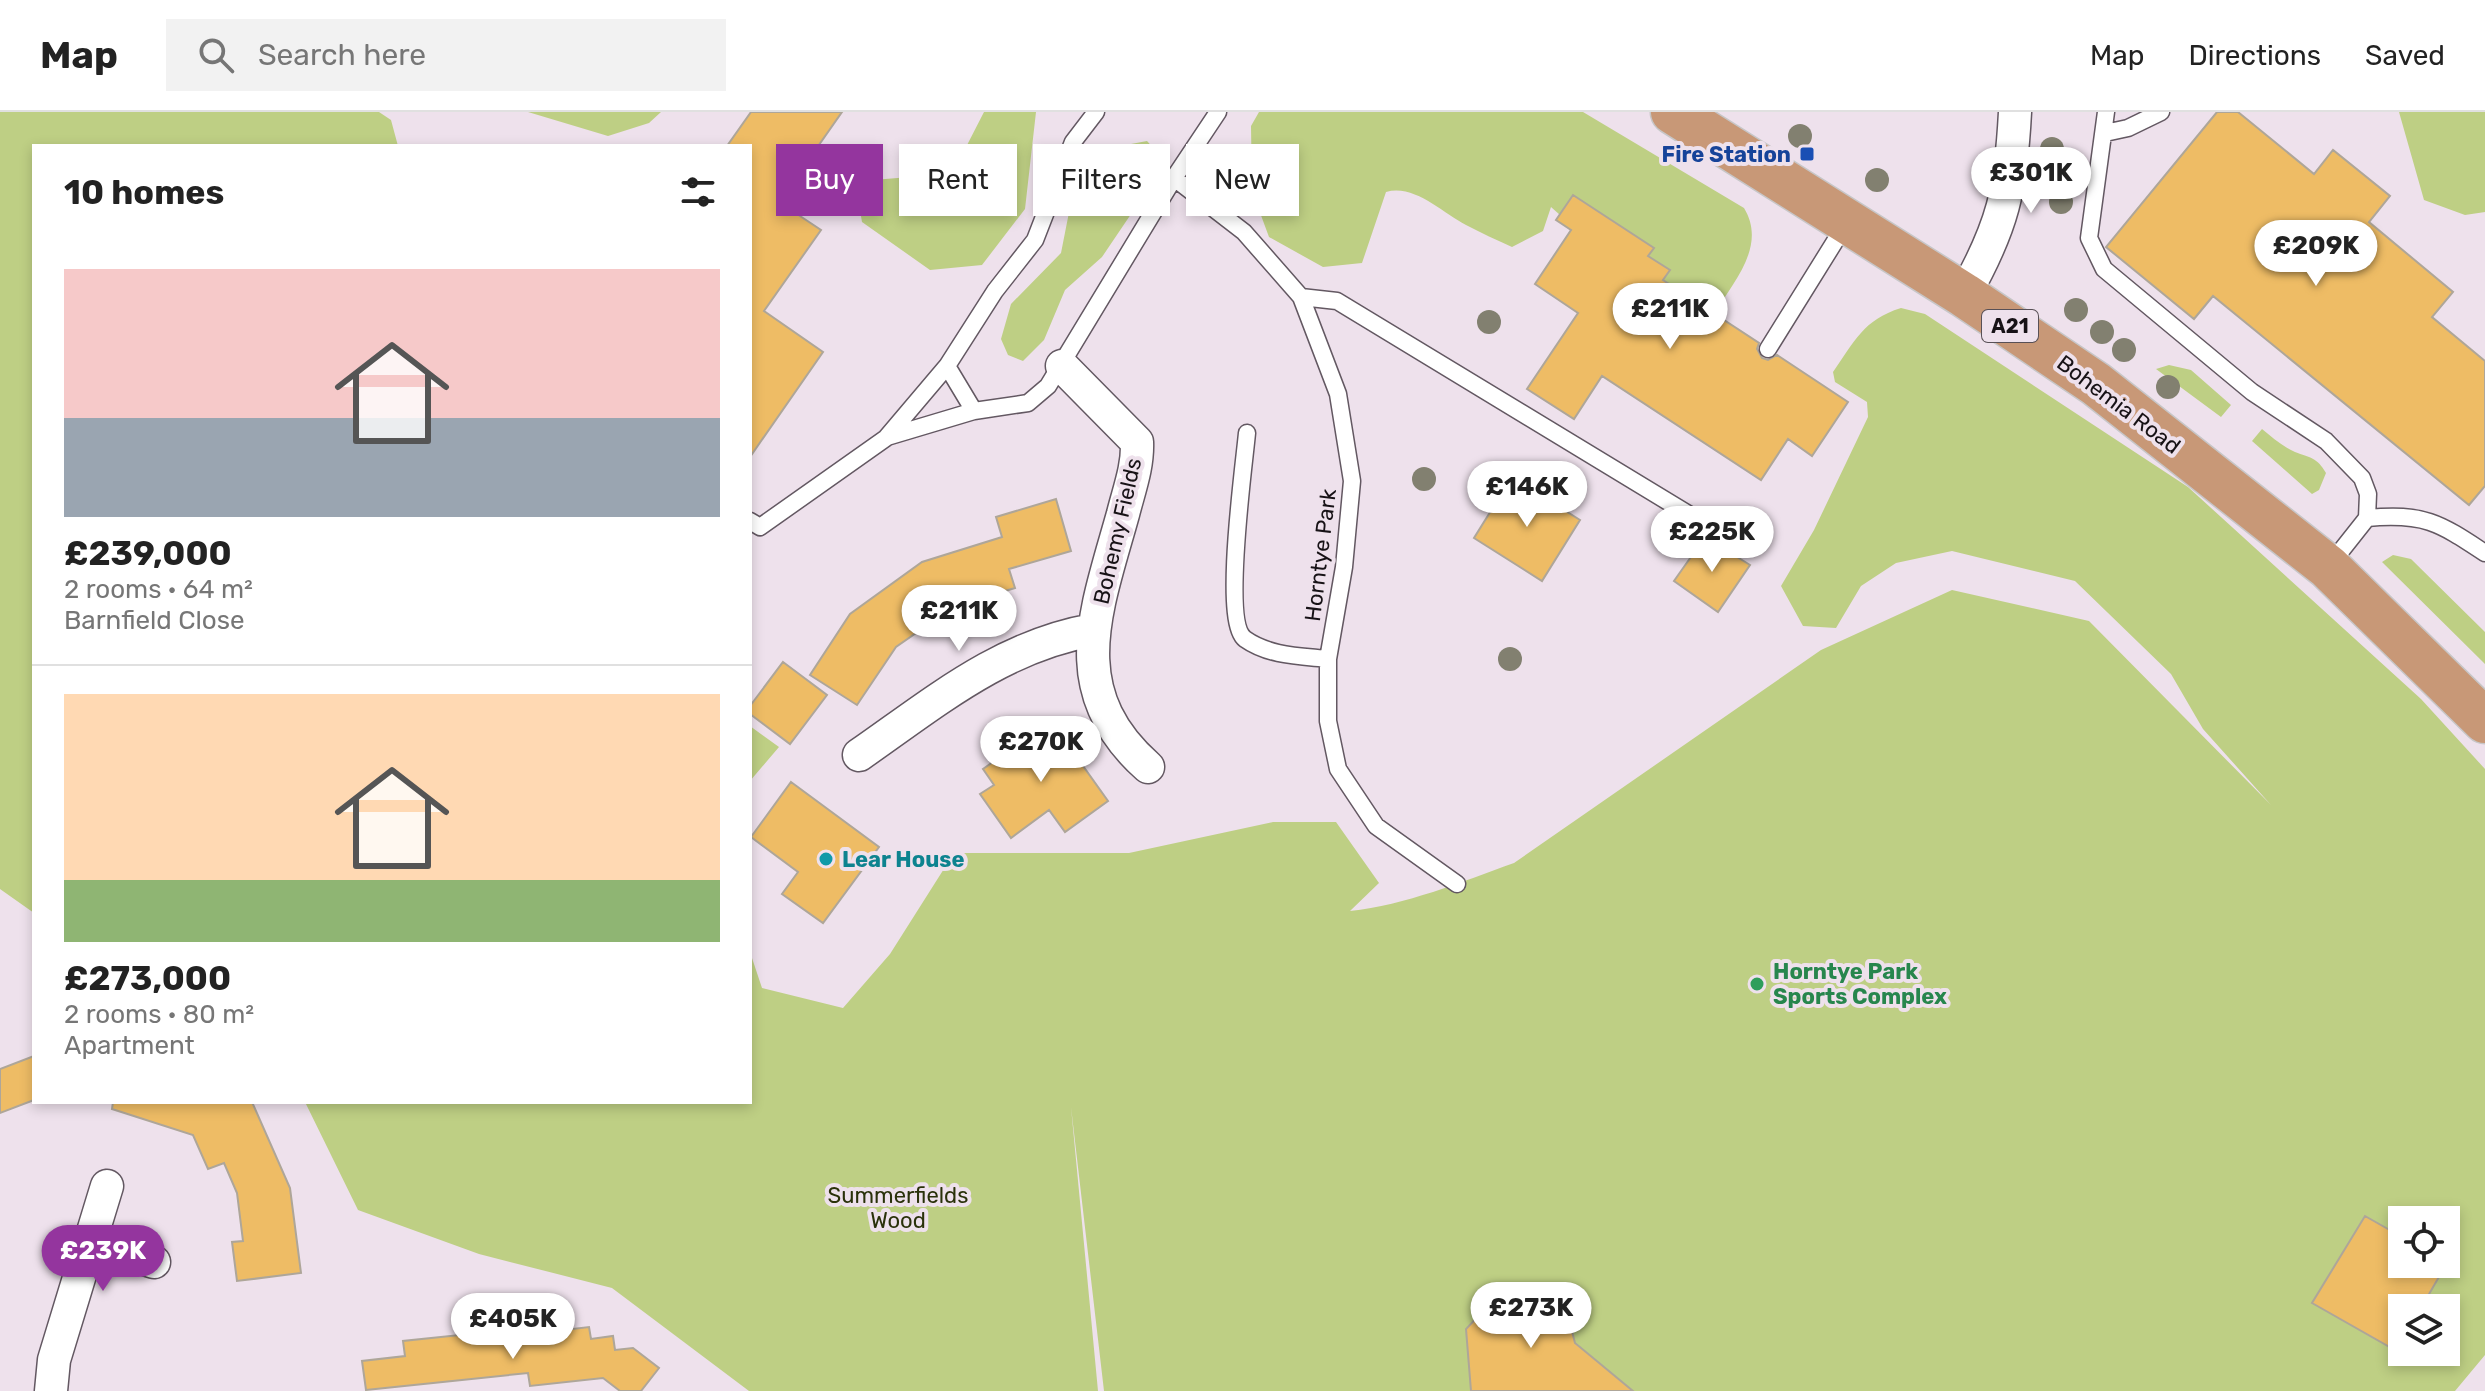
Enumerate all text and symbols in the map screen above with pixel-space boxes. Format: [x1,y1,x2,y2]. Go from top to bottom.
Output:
search box [166,19,726,91]
text: Map [40,32,118,78]
icon: search [194,33,238,77]
text: Search here [258,37,426,73]
text: Map [2090,39,2144,72]
text: Directions [2188,39,2321,72]
text: Saved [2365,39,2445,72]
place label: Fire Station [1662,141,1791,168]
chip: Buy [776,144,883,216]
chip: Rent [899,144,1017,216]
chip: Filters [1033,144,1170,216]
chip: New [1186,144,1299,216]
marker: Fire Station [1798,145,1816,163]
pin: £301K [1975,147,2087,215]
text: £301K [1989,157,2073,188]
icon: filters [676,170,720,214]
text: 10 homes [64,172,224,213]
pin: £209K [2260,220,2372,288]
text: £209K [2272,230,2360,261]
pin: £211K [1614,283,1726,351]
text: £211K [1631,293,1709,324]
road number: A21 [1982,310,2038,342]
icon: home [320,321,464,465]
street label: Bohemia Road [2052,349,2186,460]
street label: Bohemy Fields [1088,455,1147,607]
pin: £146K [1471,461,1583,529]
text: £146K [1485,471,1569,502]
street label: Horntye Park [1299,486,1342,623]
pin: £225K [1656,506,1768,574]
text: £225K [1669,516,1755,547]
text: £239,000 [64,533,232,574]
text: 2 rooms · 64 m² [64,574,253,605]
pin: £211K [903,585,1015,653]
text: £211K [920,595,998,626]
text: Barnfield Close [64,605,245,636]
pin: £270K [985,716,1097,784]
text: £270K [998,726,1084,757]
icon: home [320,746,464,890]
place label: Lear House [842,846,965,873]
marker: Lear House [817,850,835,868]
text: £273,000 [64,958,231,999]
place label: Horntye Park Sports Complex [1773,958,1947,1010]
marker: Horntye Park Sports Complex [1748,975,1766,993]
text: 2 rooms · 80 m² [64,999,254,1030]
text: Apartment [64,1030,195,1061]
park label: Summerfields Wood [828,1182,968,1234]
map controls [2388,1206,2460,1366]
button: locate [2388,1206,2460,1278]
pin: £239K [47,1225,159,1293]
text: £239K [60,1235,146,1266]
pin: £273K [1475,1282,1587,1350]
text: £273K [1489,1292,1573,1323]
pin: £405K [457,1293,569,1361]
button: layers [2388,1294,2460,1366]
text: £405K [469,1303,557,1334]

